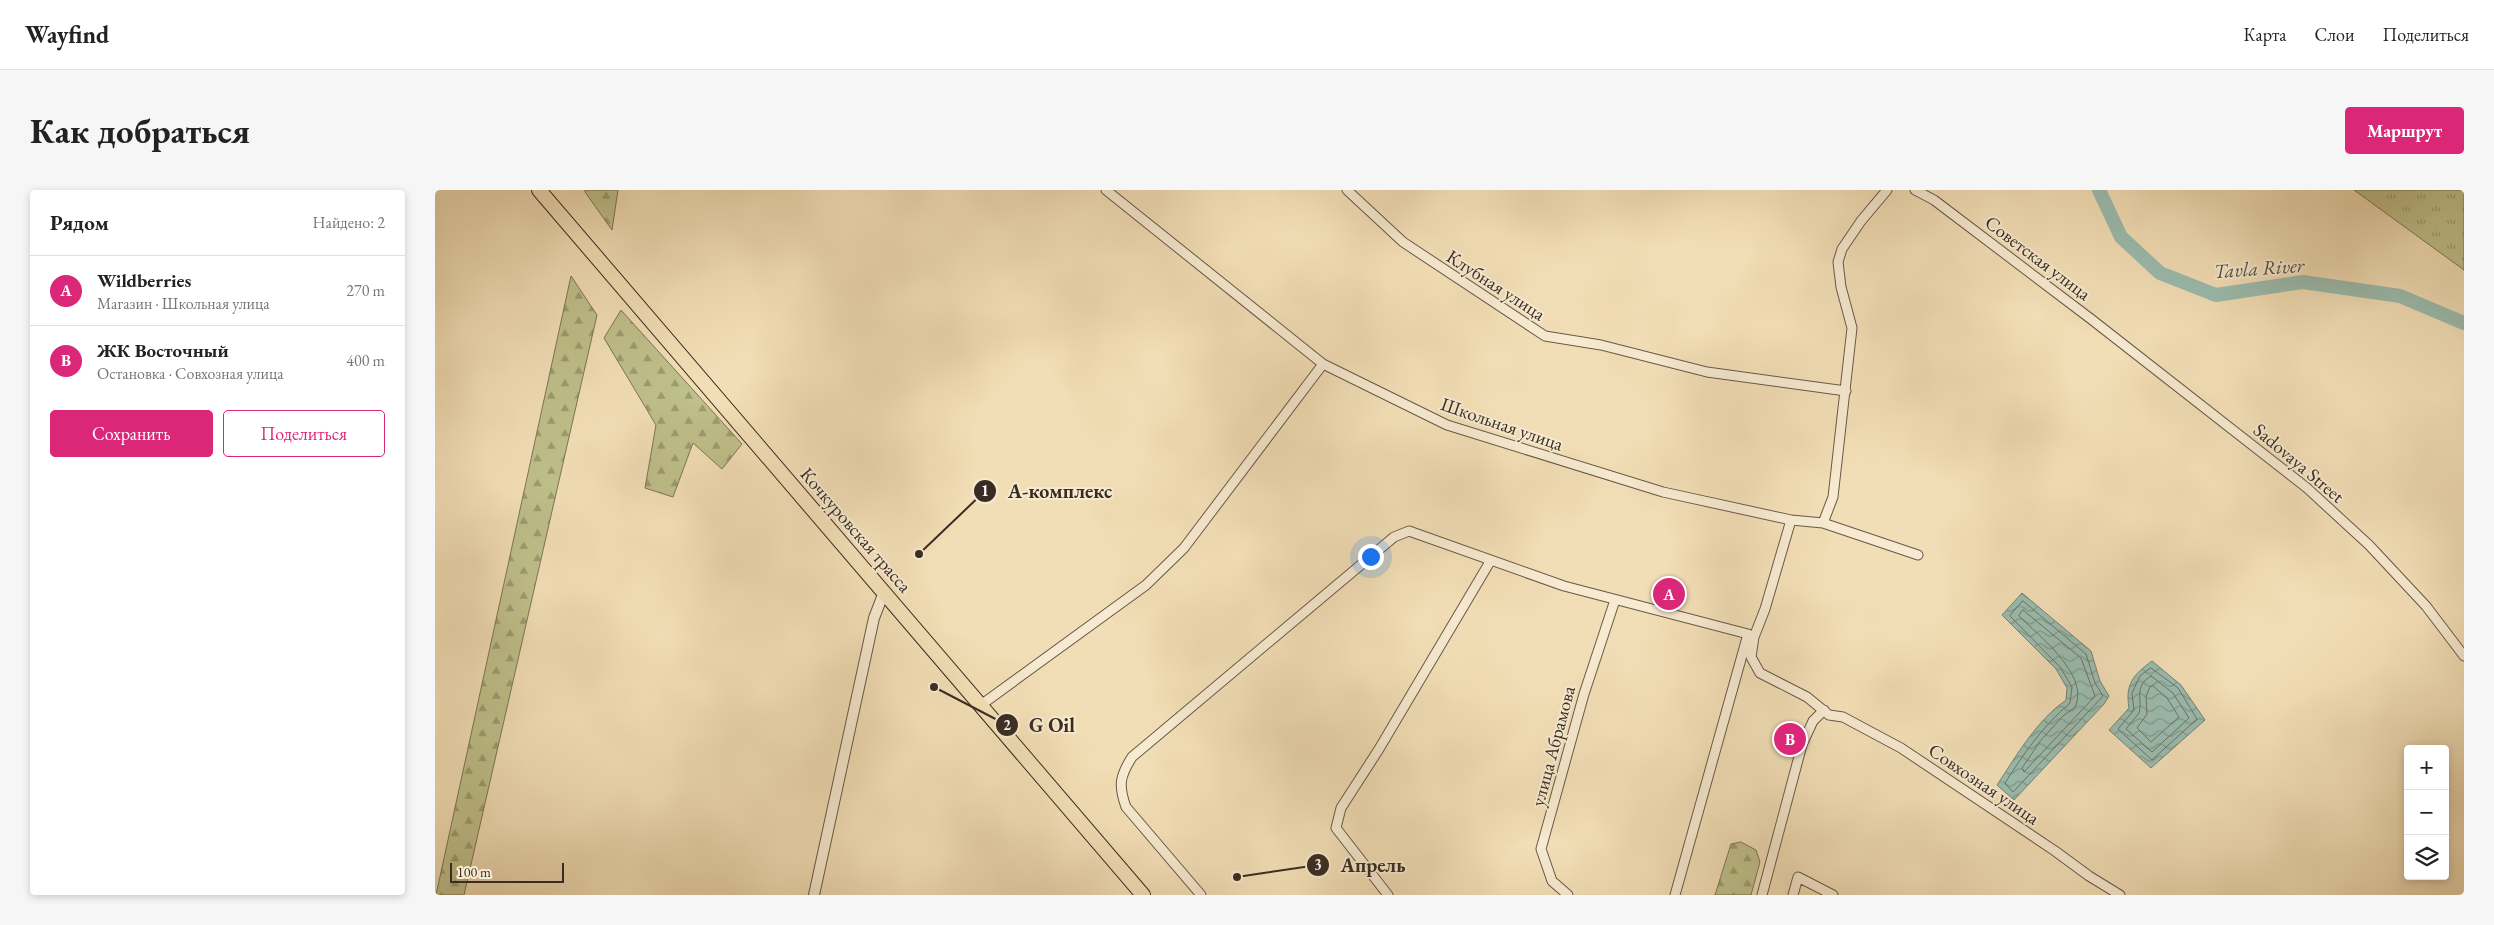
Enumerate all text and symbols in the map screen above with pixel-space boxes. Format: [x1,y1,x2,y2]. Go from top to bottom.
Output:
text: Wayfind [25,19,109,50]
text: Карта [2244,23,2287,46]
text: Слои [2315,23,2354,46]
text: Поделиться [2382,23,2469,46]
button: Маршрут [2345,107,2464,154]
text: Как добраться [30,108,250,153]
text: Рядом [50,209,109,236]
street label: Советская улица [1980,210,2096,306]
text: Найдено: 2 [313,212,385,233]
street label: Клубная улица [1442,244,1551,327]
water label: Tavla River [2213,252,2307,284]
text: Wildberries [97,268,191,293]
text: A [60,280,72,301]
text: 270 m [346,280,385,301]
text: Магазин · Школьная улица [97,293,270,314]
text: ЖК Восточный [97,338,229,363]
text: B [61,350,71,371]
text: 400 m [346,350,385,371]
text: Остановка · Совхозная улица [97,363,284,384]
street label: Школьная улица [1437,391,1567,457]
button: Сохранить [50,410,213,457]
button: Поделиться [223,410,385,457]
street label: Sadovaya Street [2248,418,2350,509]
street label: Кочкуровская трасса [795,462,918,598]
callout: А-комплекс [973,473,1122,508]
text: А-комплекс [1007,478,1112,504]
text: 1 [981,481,989,500]
your location [1358,544,1384,570]
pin: A [1653,575,1685,613]
street label: улица Абрамова [1525,683,1581,809]
callout: G Oil [994,708,1085,743]
text: G Oil [1029,712,1075,738]
text: 2 [1003,715,1011,734]
pin: B [1774,720,1806,758]
street label: Совхозная улица [1924,738,2045,831]
map controls [2404,745,2449,880]
button: + [2404,745,2449,790]
button: − [2404,790,2449,835]
button: layers [2404,835,2449,880]
callout: Апрель [1306,848,1415,883]
text: Апрель [1340,852,1405,878]
text: 3 [1314,855,1322,874]
scale bar [450,860,564,883]
text: 100 m [457,863,491,881]

